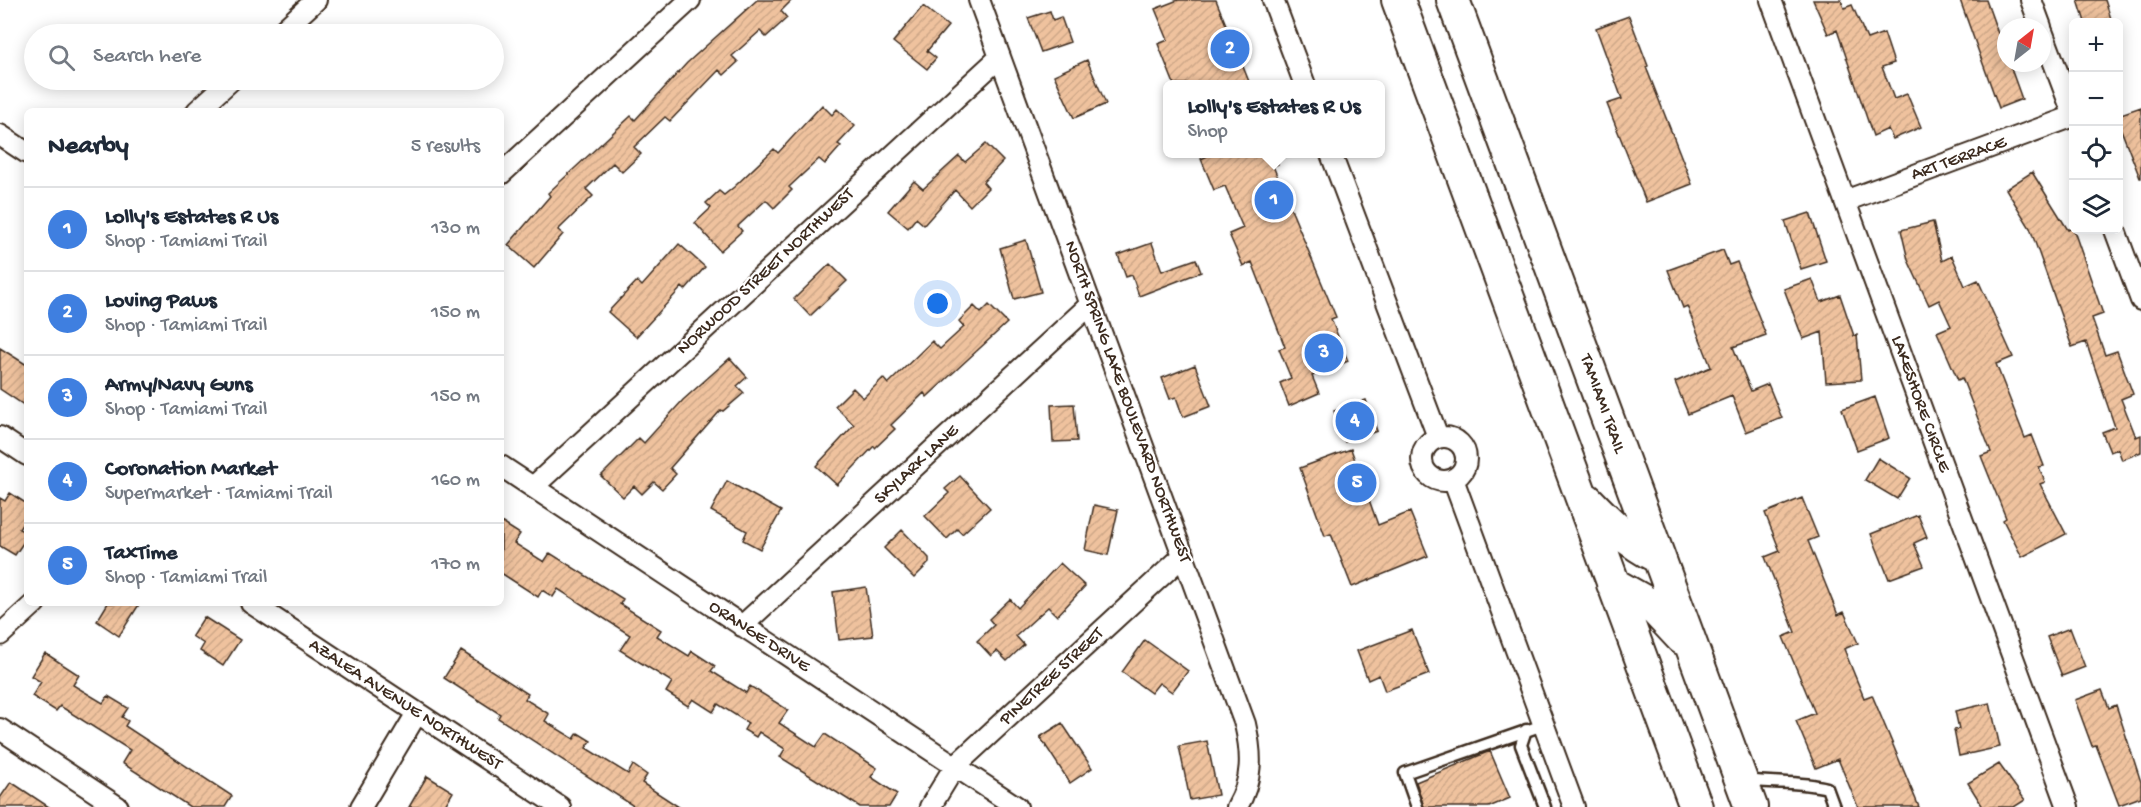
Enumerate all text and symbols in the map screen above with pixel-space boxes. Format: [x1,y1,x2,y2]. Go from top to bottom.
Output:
north arrow [1997,18,2051,72]
map controls [2069,18,2123,234]
button: + [2069,18,2123,72]
search box [24,24,504,90]
pin: 2 [1210,26,1250,72]
icon: search [45,41,78,74]
text: Search here [93,44,201,70]
button: − [2069,72,2123,126]
popup [1163,80,1385,158]
text: Lolly's Estates R Us [1187,95,1361,121]
text: Shop [1187,121,1228,144]
button: locate [2069,126,2123,180]
text: Nearby [48,132,129,163]
street label: ART TERRACE [1909,132,2010,186]
text: 5 results [411,136,480,159]
pin: 1 [1254,178,1294,222]
button: layers [2069,180,2123,234]
street label: NORWOOD STREET NORTHWEST [673,184,860,360]
text: Lolly's Estates R Us [105,205,278,231]
text: 1 [63,218,72,241]
text: 130 m [431,218,480,241]
text: Shop · Tamiami Trail [105,231,267,254]
street label: NORTH SPRING LAKE BOULEVARD NORTHWEST [1059,238,1196,567]
text: Loving Paws [105,289,217,315]
your location [923,289,952,318]
text: 2 [63,302,72,325]
text: 150 m [431,302,480,325]
text: Shop · Tamiami Trail [105,315,267,338]
pin: 3 [1304,330,1344,376]
street label: LAKESHORE CIRCLE [1886,333,1955,476]
street label: TAMIAMI TRAIL [1574,351,1630,458]
text: Army/Navy Guns [105,373,253,399]
text: 3 [62,386,73,409]
text: 150 m [431,386,480,409]
pin: 4 [1336,398,1374,444]
text: Shop · Tamiami Trail [105,399,267,422]
street label: SKYLARK LANE [870,420,964,509]
text: Coronation Market [105,457,276,483]
pin: 5 [1338,460,1376,506]
text: 4 [63,470,72,493]
text: 160 m [431,470,480,493]
text: Supermarket · Tamiami Trail [105,483,333,506]
text: TaxTime [105,541,177,567]
text: 5 [62,554,73,577]
text: 170 m [431,554,480,577]
text: Shop · Tamiami Trail [105,567,267,590]
street label: ORANGE DRIVE [705,597,814,678]
street label: PINETREE STREET [995,623,1109,731]
street label: AZALEA AVENUE NORTHWEST [304,635,506,776]

